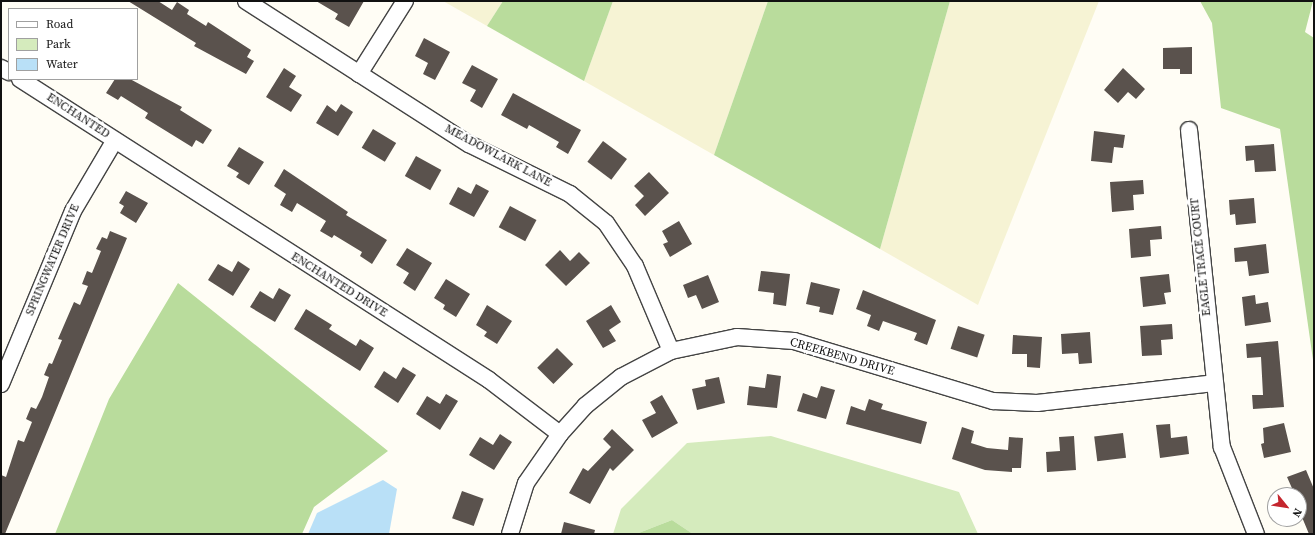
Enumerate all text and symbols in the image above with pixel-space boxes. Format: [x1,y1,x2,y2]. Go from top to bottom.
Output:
legend [8,8,138,80]
text: Road [46,16,73,32]
text: Park [46,36,71,52]
text: Water [46,56,78,72]
street label: ENCHANTED [44,90,112,142]
street label: MEADOWLARK LANE [442,122,554,190]
street label: EAGLE TRACE COURT [1188,197,1214,317]
street label: SPRINGWATER DRIVE [23,202,83,318]
street label: ENCHANTED DRIVE [288,249,390,321]
street label: CREEKBEND DRIVE [788,335,896,379]
north arrow [1267,487,1307,527]
text: N [1288,506,1305,520]

